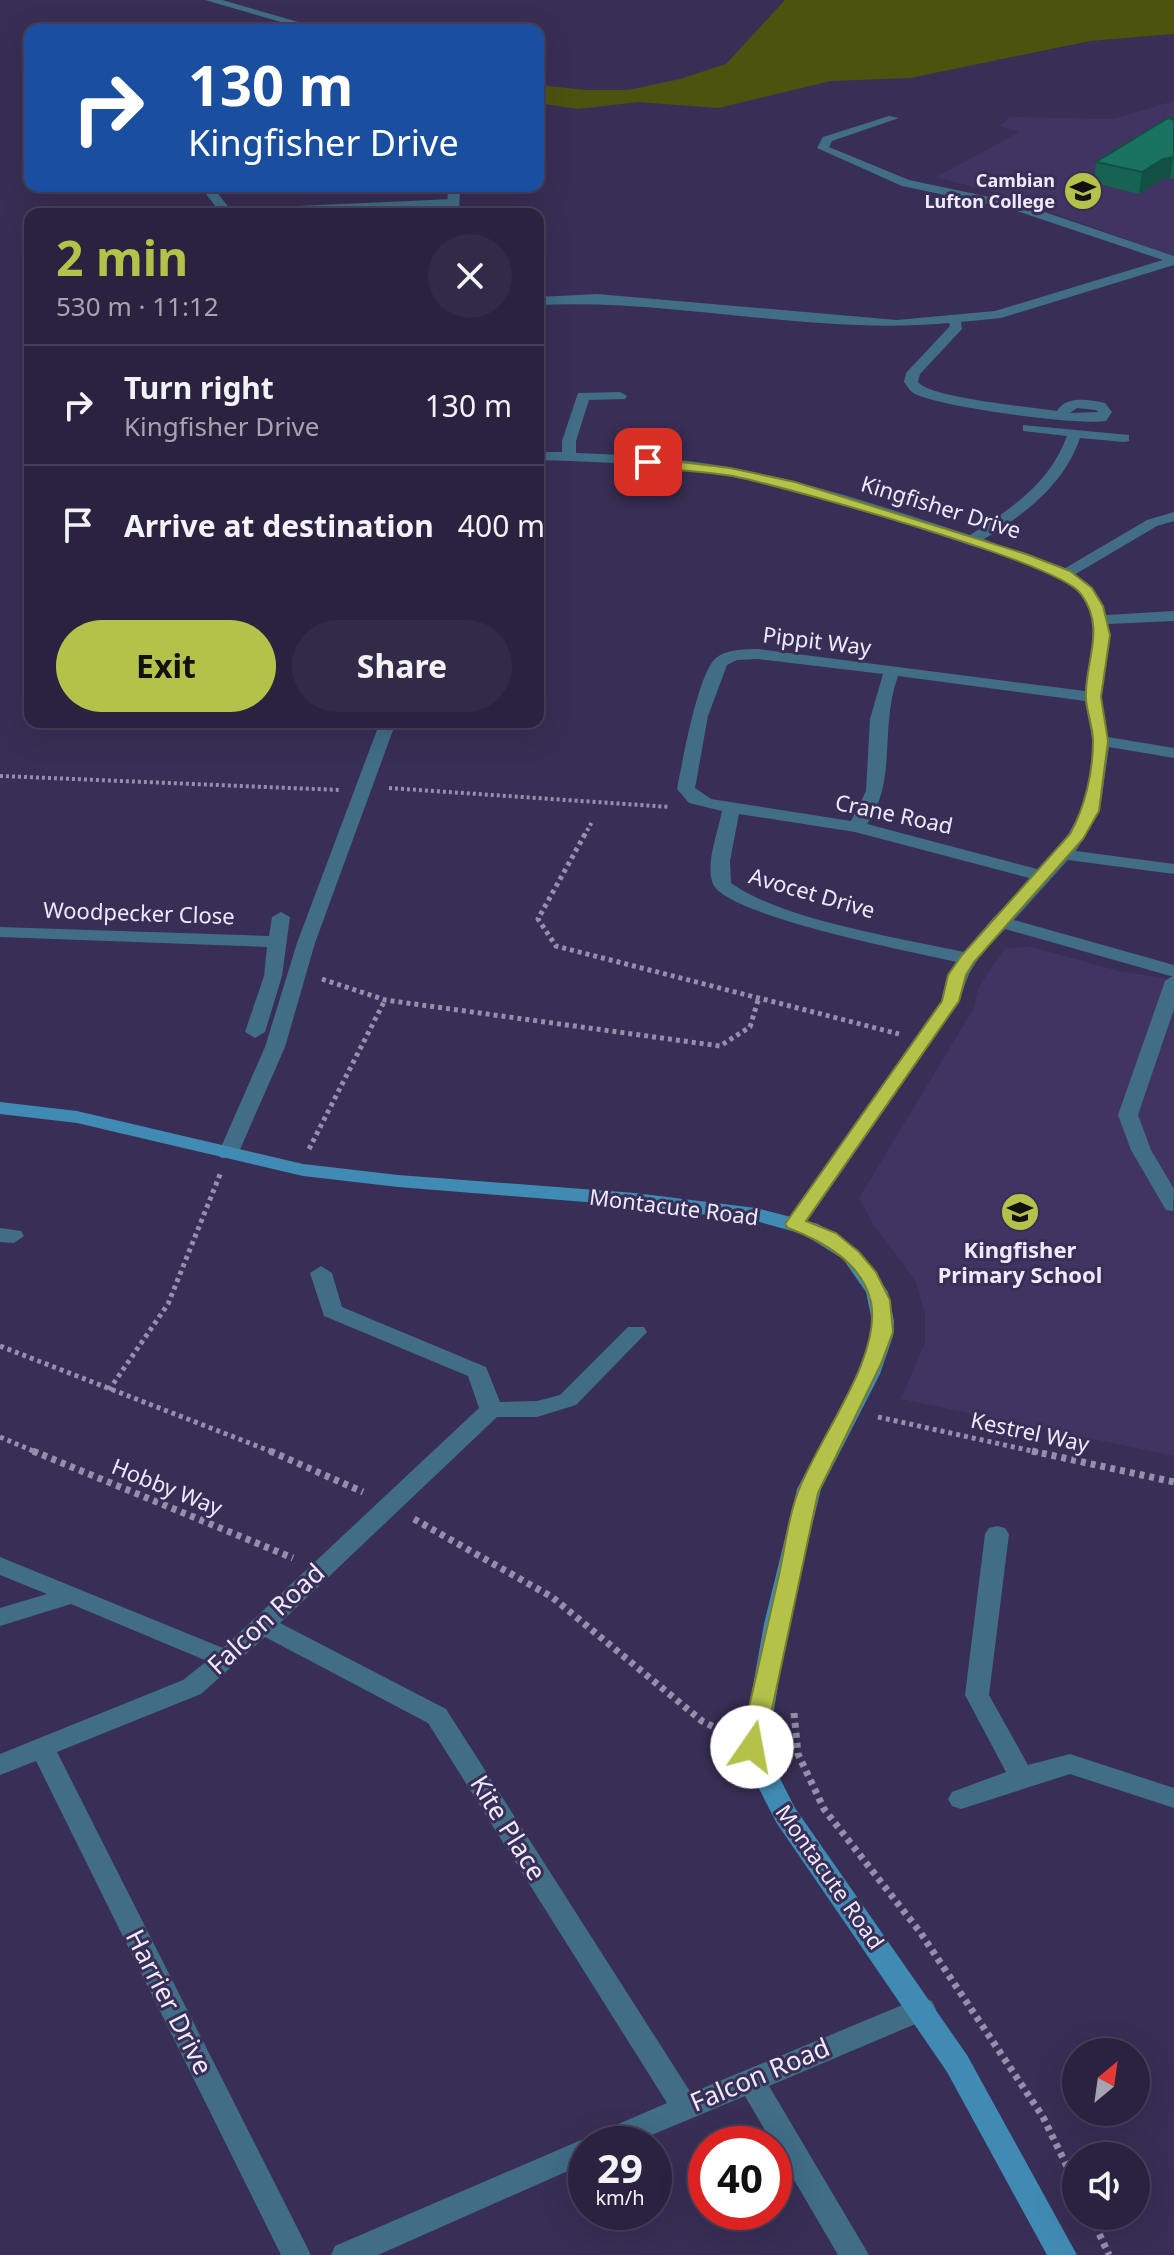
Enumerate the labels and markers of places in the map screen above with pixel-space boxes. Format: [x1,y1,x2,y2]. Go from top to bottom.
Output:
place label: Cambian Lufton College [924,168,1055,213]
school or university icon: Cambian Lufton College [1062,170,1104,212]
pin [614,428,682,496]
school or university icon: Kingfisher Primary School [999,1191,1041,1233]
place label: Kingfisher Primary School [938,1234,1102,1289]

